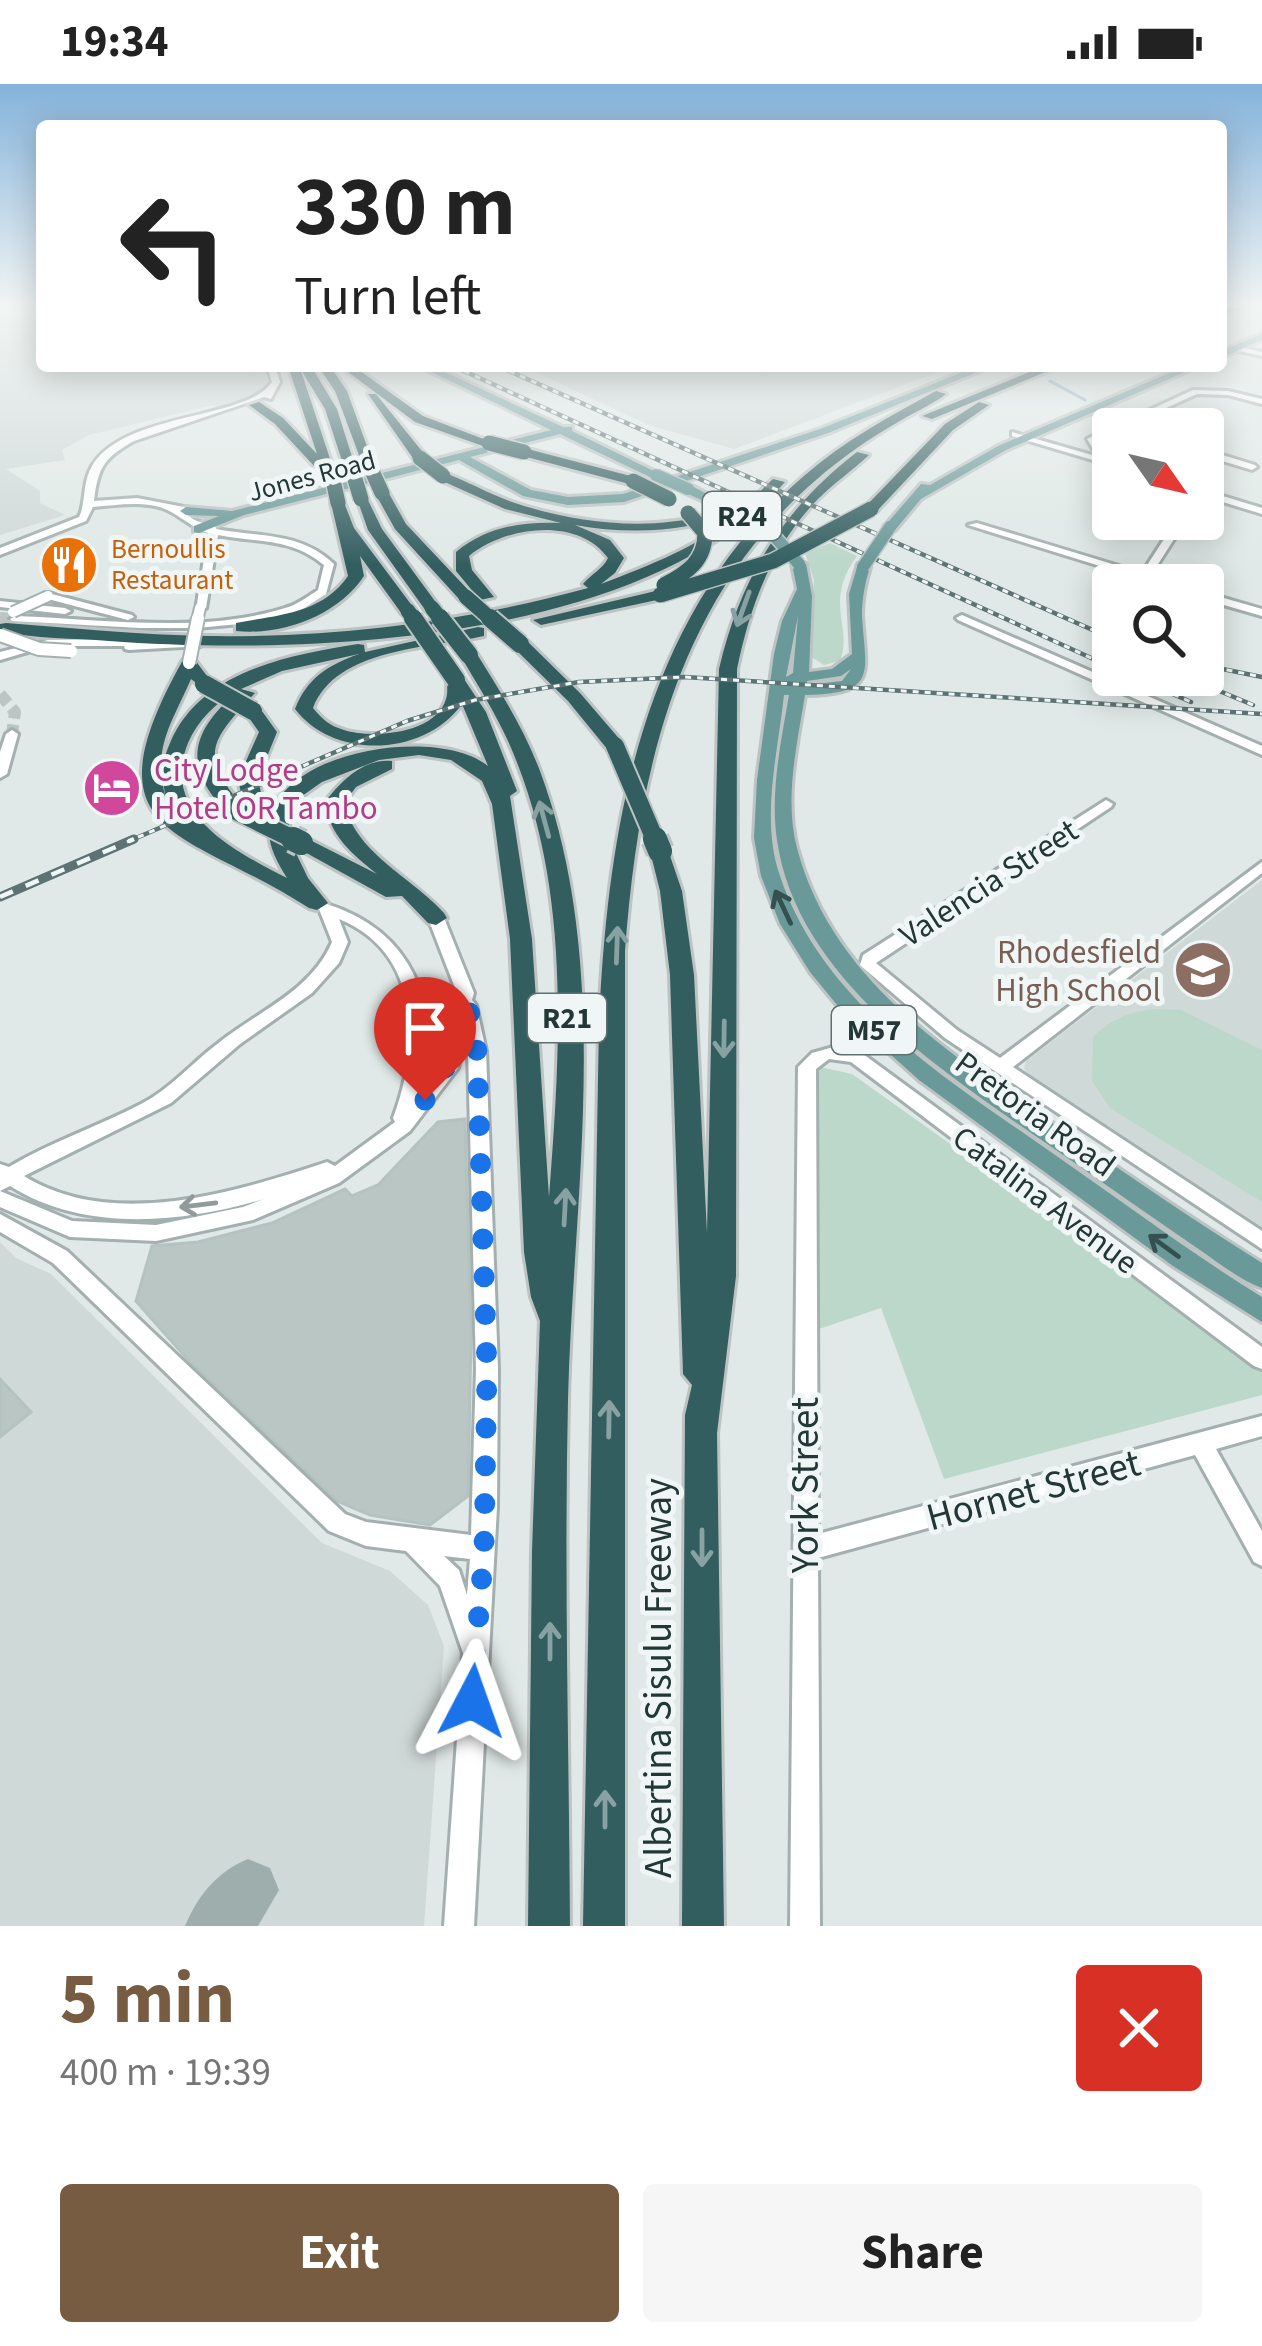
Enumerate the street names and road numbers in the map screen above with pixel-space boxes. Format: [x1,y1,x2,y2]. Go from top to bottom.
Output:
street label: Jones Road [244,441,380,512]
road number: R24 [703,492,781,540]
street label: Valencia Street [890,808,1088,959]
road number: R21 [528,994,606,1042]
road number: M57 [832,1006,916,1054]
street label: Pretoria Road [945,1040,1125,1188]
street label: Catalina Avenue [942,1115,1148,1286]
street label: York Street [778,1397,834,1574]
street label: Hornet Street [920,1436,1147,1546]
street label: Albertina Sisulu Freeway [631,1478,687,1878]

